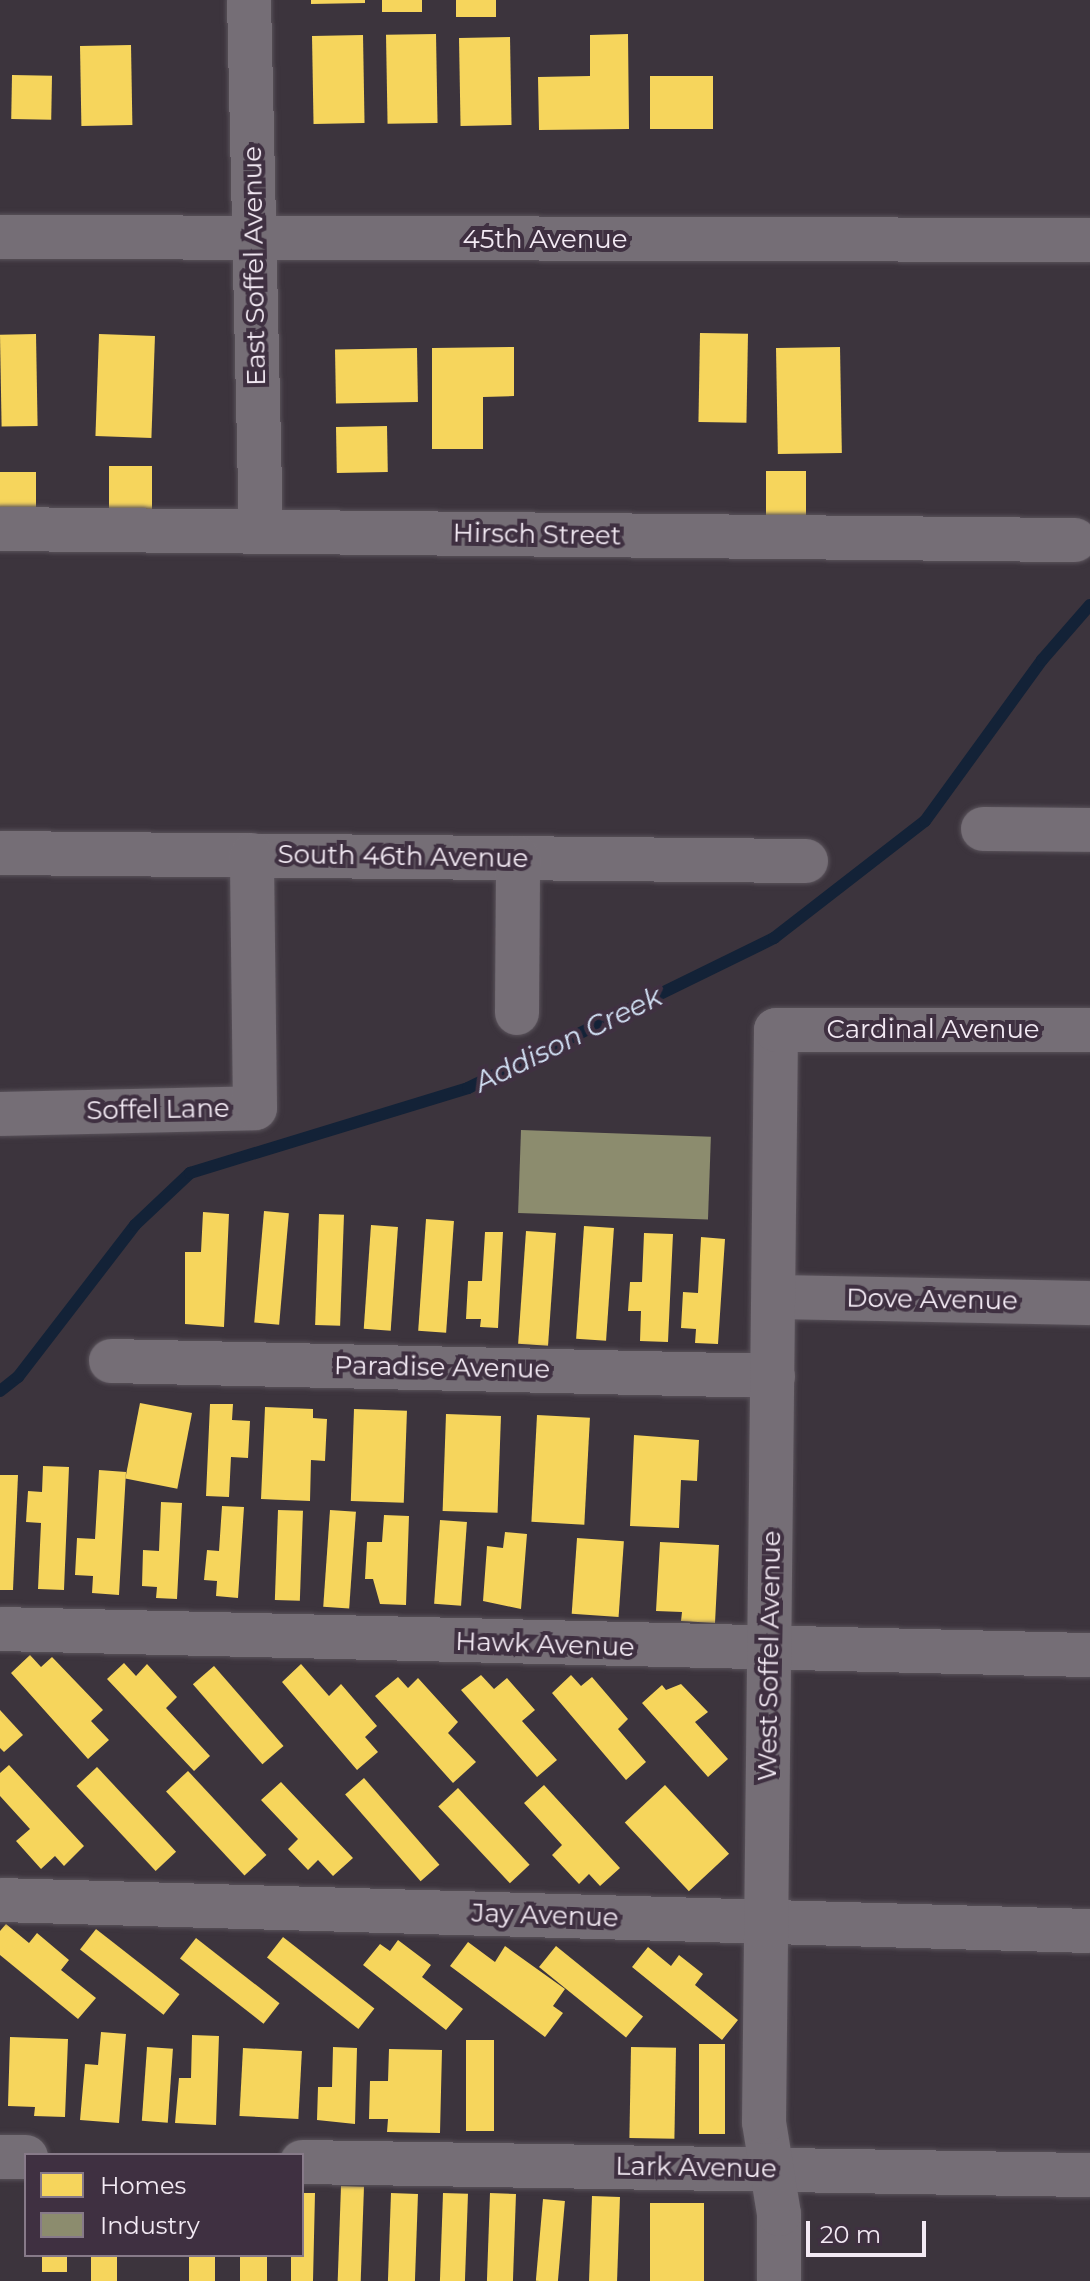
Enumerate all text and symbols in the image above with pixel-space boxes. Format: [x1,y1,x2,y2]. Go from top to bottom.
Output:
street label: East Soffel Avenue [237,146,273,386]
street label: 45th Avenue [463,224,627,256]
street label: Hirsch Street [452,518,622,552]
street label: South 46th Avenue [277,839,529,875]
water label: Addison Creek [469,979,667,1099]
street label: Cardinal Avenue [826,1014,1040,1046]
street label: Soffel Lane [86,1093,230,1127]
street label: Dove Avenue [846,1283,1018,1317]
street label: Paradise Avenue [334,1351,550,1385]
street label: West Soffel Avenue [752,1530,788,1782]
street label: Hawk Avenue [455,1626,635,1664]
street label: Jay Avenue [471,1898,619,1934]
street label: Lark Avenue [615,2151,777,2185]
legend [24,2153,304,2257]
text: Homes [100,2171,186,2200]
scale bar [810,2205,930,2255]
text: Industry [100,2211,200,2240]
text: 20 m [820,2220,881,2249]

